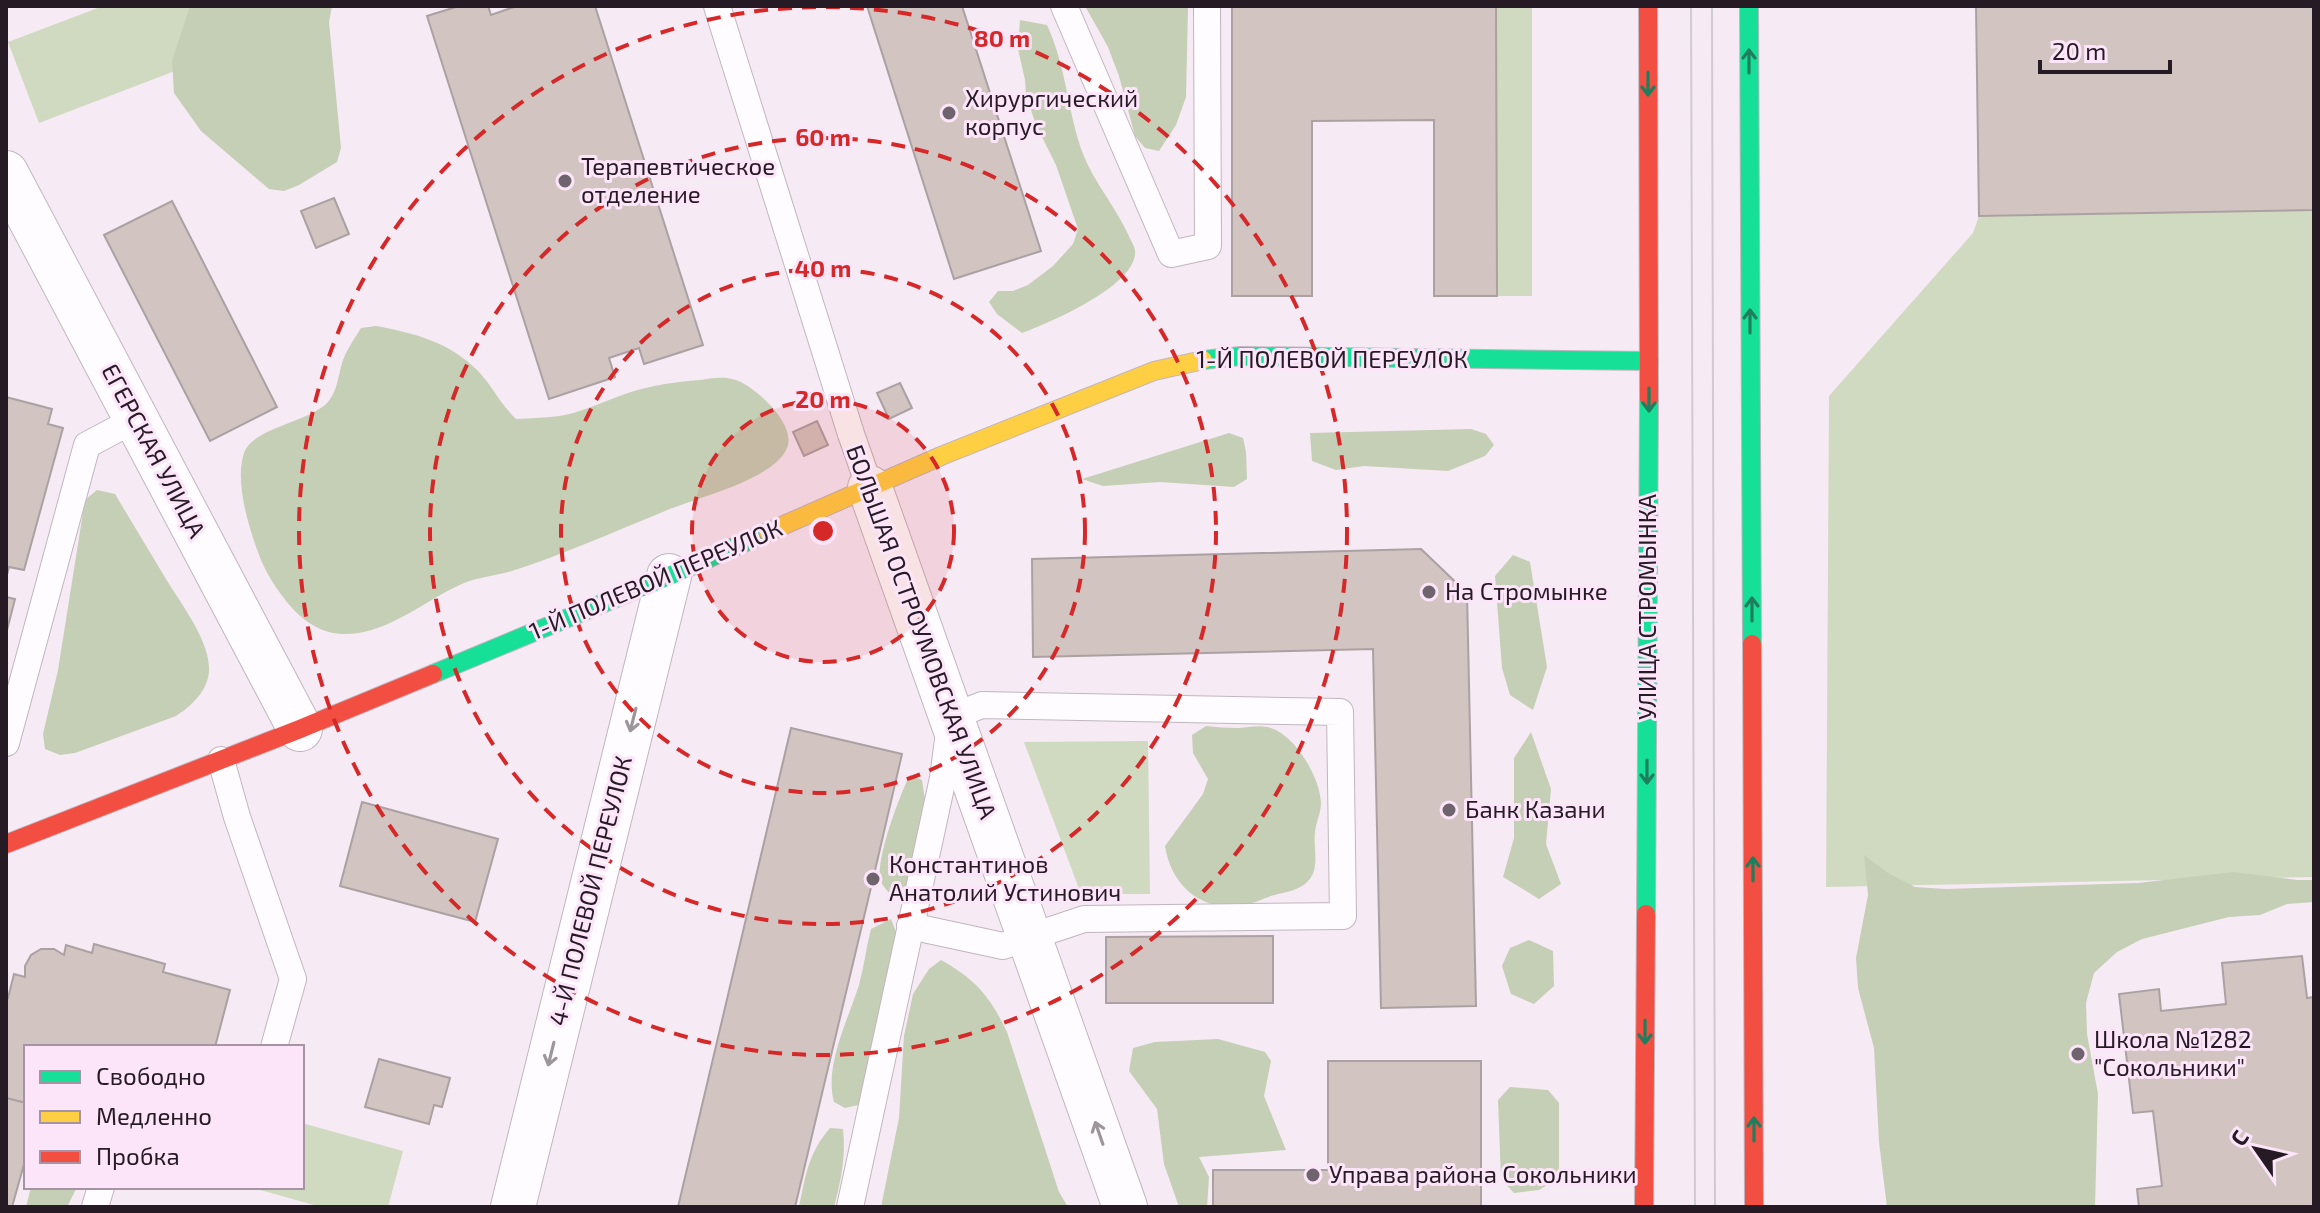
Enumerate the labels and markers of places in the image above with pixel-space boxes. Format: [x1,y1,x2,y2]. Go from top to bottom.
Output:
place label: Хирургический корпус [965,83,1138,141]
marker: Хирургический корпус [940,104,958,122]
place label: Терапевтическое отделение [581,151,775,208]
marker: Терапевтическое отделение [556,172,574,190]
centre of rings [809,517,837,545]
place label: На Стромынке [1445,576,1608,605]
marker: На Стромынке [1420,583,1438,601]
place label: Банк Казани [1465,794,1606,823]
marker: Банк Казани [1440,801,1458,819]
place label: Константинов Анатолий Устинович [889,849,1121,906]
marker: Константинов Анатолий Устинович [864,870,882,888]
place label: Школа №1282 "Сокольники" [2094,1024,2251,1081]
marker: Школа №1282 "Сокольники" [2069,1045,2087,1063]
place label: Управа района Сокольники [1329,1159,1637,1188]
marker: Управа района Сокольники [1304,1166,1322,1184]

